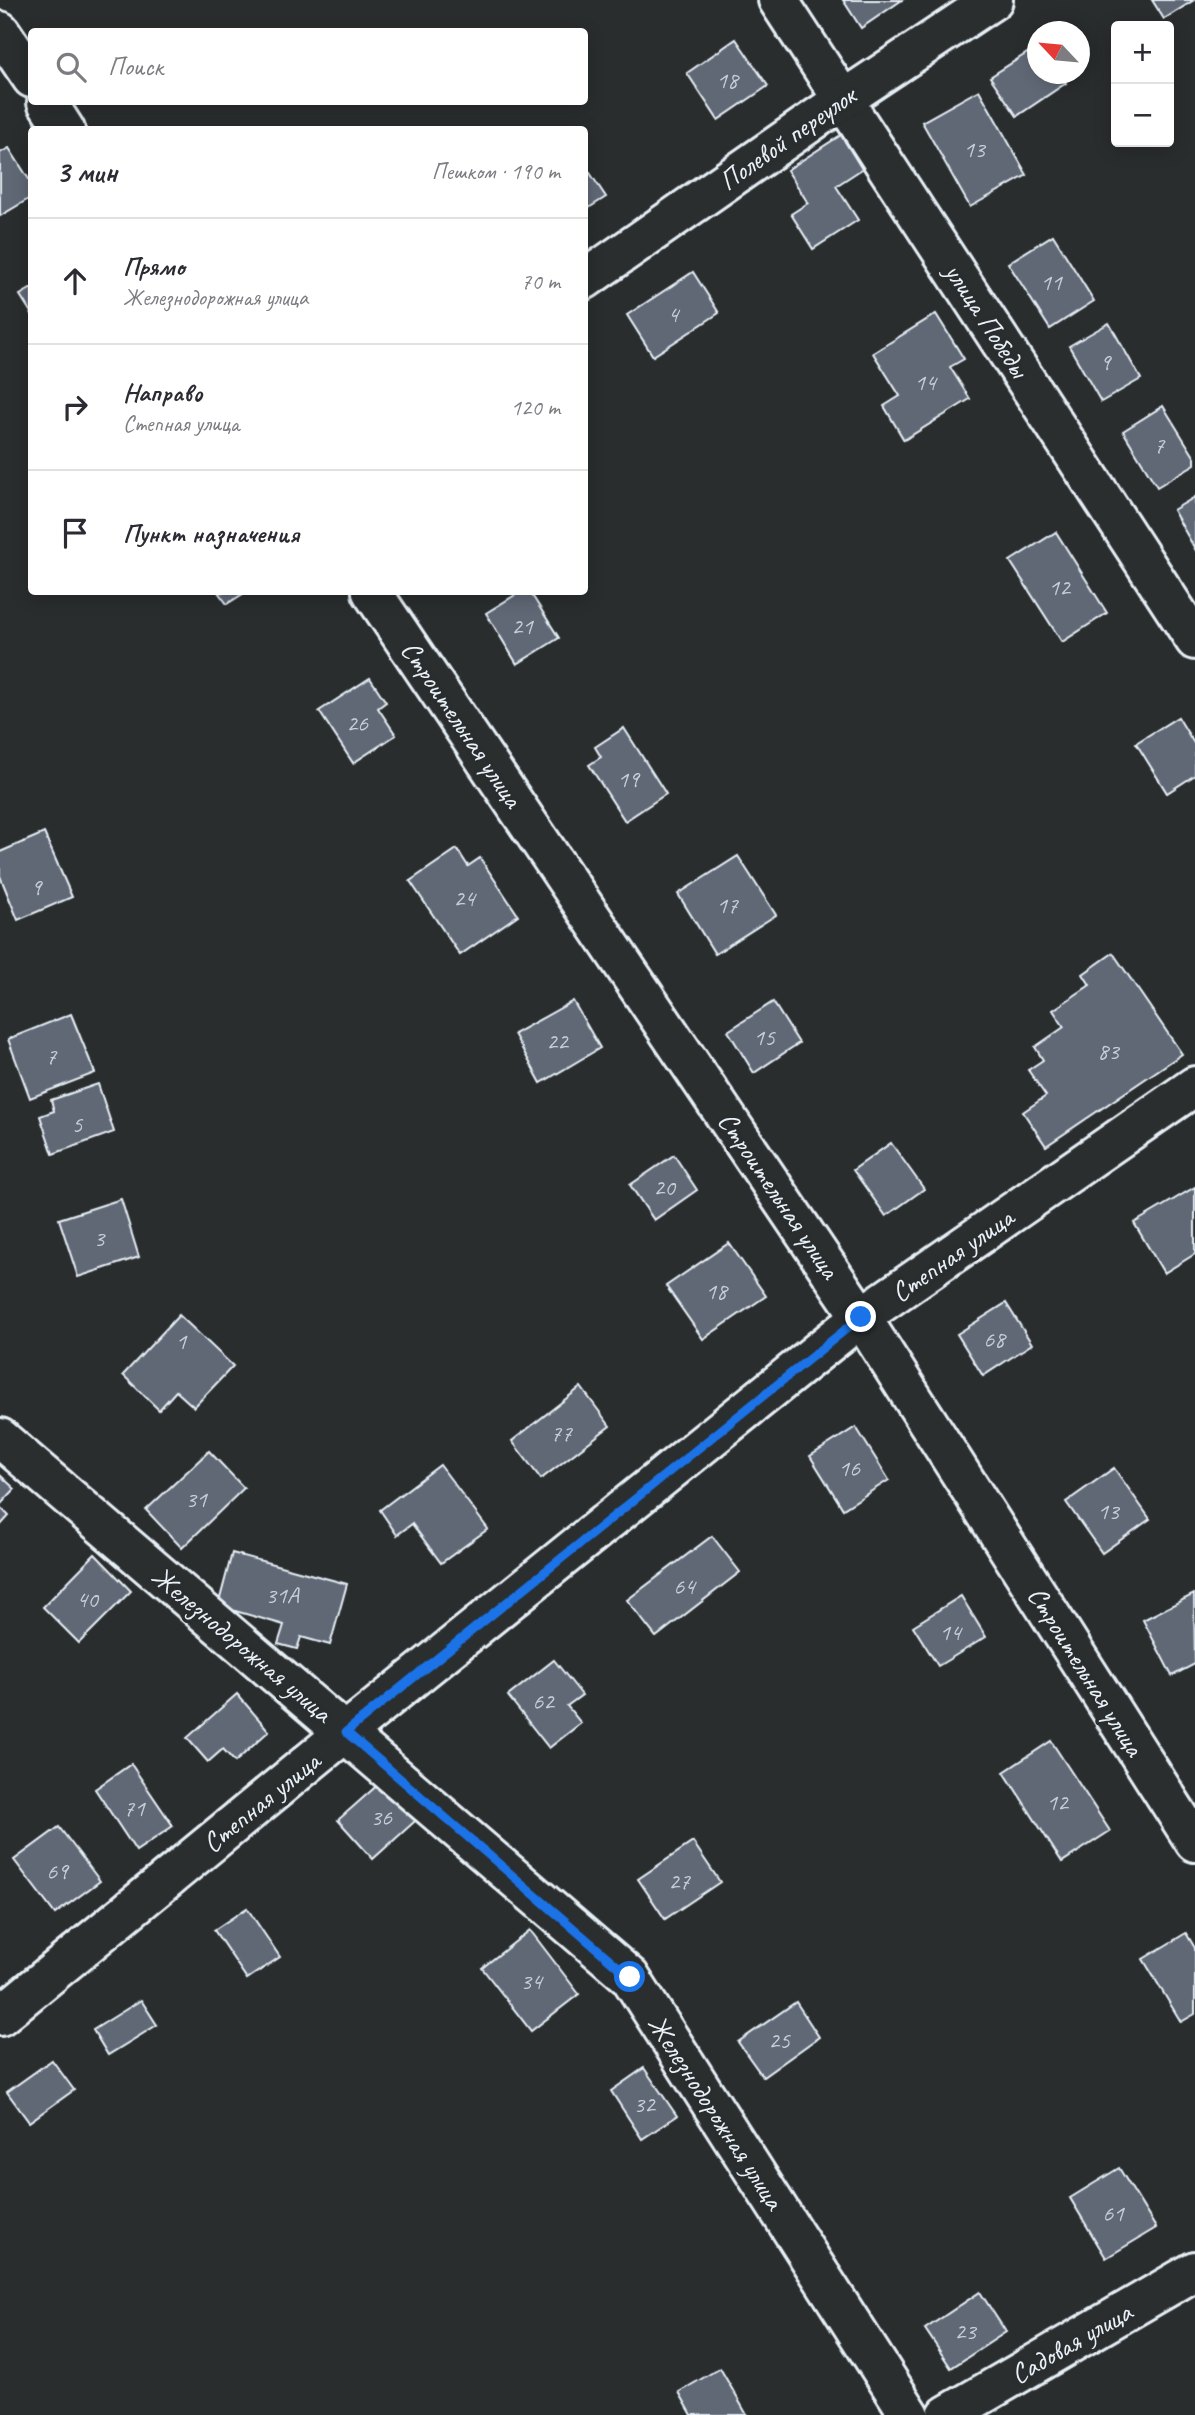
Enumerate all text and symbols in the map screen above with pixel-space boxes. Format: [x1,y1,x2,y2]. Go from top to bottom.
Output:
north arrow [1027,21,1090,84]
map controls [1111,21,1174,147]
button: + [1111,21,1174,84]
search box [28,28,588,105]
icon: search [52,48,90,86]
text: Поиск [108,50,163,83]
house number: 18 [716,65,740,95]
street label: Полевой переулок [712,76,864,198]
button: − [1111,84,1174,147]
house number: 13 [963,134,987,164]
text: 3 мин [56,153,117,191]
text: Пешком · 190 m [432,157,560,186]
text: Прямо [123,250,185,283]
street label: улица Победы [936,255,1038,386]
icon: ahead [56,262,94,300]
text: 70 m [521,267,560,296]
house number: 11 [1040,267,1063,297]
text: Железнодорожная улица [123,283,308,312]
house number: 4 [668,299,681,329]
house number: 9 [1100,347,1113,377]
house number: 14 [914,367,938,397]
text: Направо [123,376,202,409]
icon: right [56,388,94,426]
text: 120 m [511,393,560,422]
text: Степная улица [123,409,239,438]
house number: 7 [1154,430,1166,460]
icon: arrive [56,514,94,552]
text: Пункт назначения [123,517,299,550]
house number: 12 [1048,572,1072,602]
house number: 21 [511,611,534,641]
street label: Строительная улица [393,634,532,816]
house number: 26 [346,708,369,738]
house number: 19 [617,764,641,794]
house number: 9 [31,872,44,902]
house number: 24 [453,883,477,913]
house number: 17 [716,890,739,920]
house number: 15 [753,1022,776,1052]
house number: 22 [546,1026,570,1056]
house number: 83 [1097,1036,1121,1066]
house number: 7 [46,1041,58,1071]
street label: Строительная улица [710,1105,849,1287]
house number: 5 [72,1109,84,1139]
house number: 20 [653,1172,677,1202]
street label: Степная улица [884,1199,1022,1310]
house number: 3 [94,1223,107,1253]
house number: 18 [705,1276,729,1306]
route end [845,1301,876,1332]
house number: 68 [983,1324,1007,1354]
house number: 1 [176,1326,188,1356]
house number: 77 [550,1418,573,1448]
house number: 16 [838,1453,861,1483]
house number: 31 [185,1484,208,1514]
house number: 13 [1097,1496,1121,1526]
street label: Железнодорожная улица [144,1558,341,1731]
house number: 64 [673,1571,697,1601]
house number: 31А [265,1580,300,1610]
street label: Строительная улица [1020,1580,1153,1764]
house number: 40 [76,1584,100,1614]
house number: 14 [939,1617,963,1647]
house number: 62 [532,1686,556,1716]
street label: Степная улица [195,1742,329,1860]
house number: 12 [1046,1787,1070,1817]
house number: 71 [123,1793,146,1823]
house number: 36 [370,1802,393,1832]
house number: 69 [46,1856,70,1886]
house number: 27 [668,1866,691,1896]
route start [614,1961,645,1992]
house number: 34 [520,1966,544,1996]
street label: Железнодорожная улица [640,2008,793,2217]
house number: 25 [768,2025,791,2055]
house number: 32 [633,2089,657,2119]
house number: 61 [1102,2198,1125,2228]
street label: Садовая улица [1004,2293,1139,2392]
house number: 23 [954,2316,978,2346]

